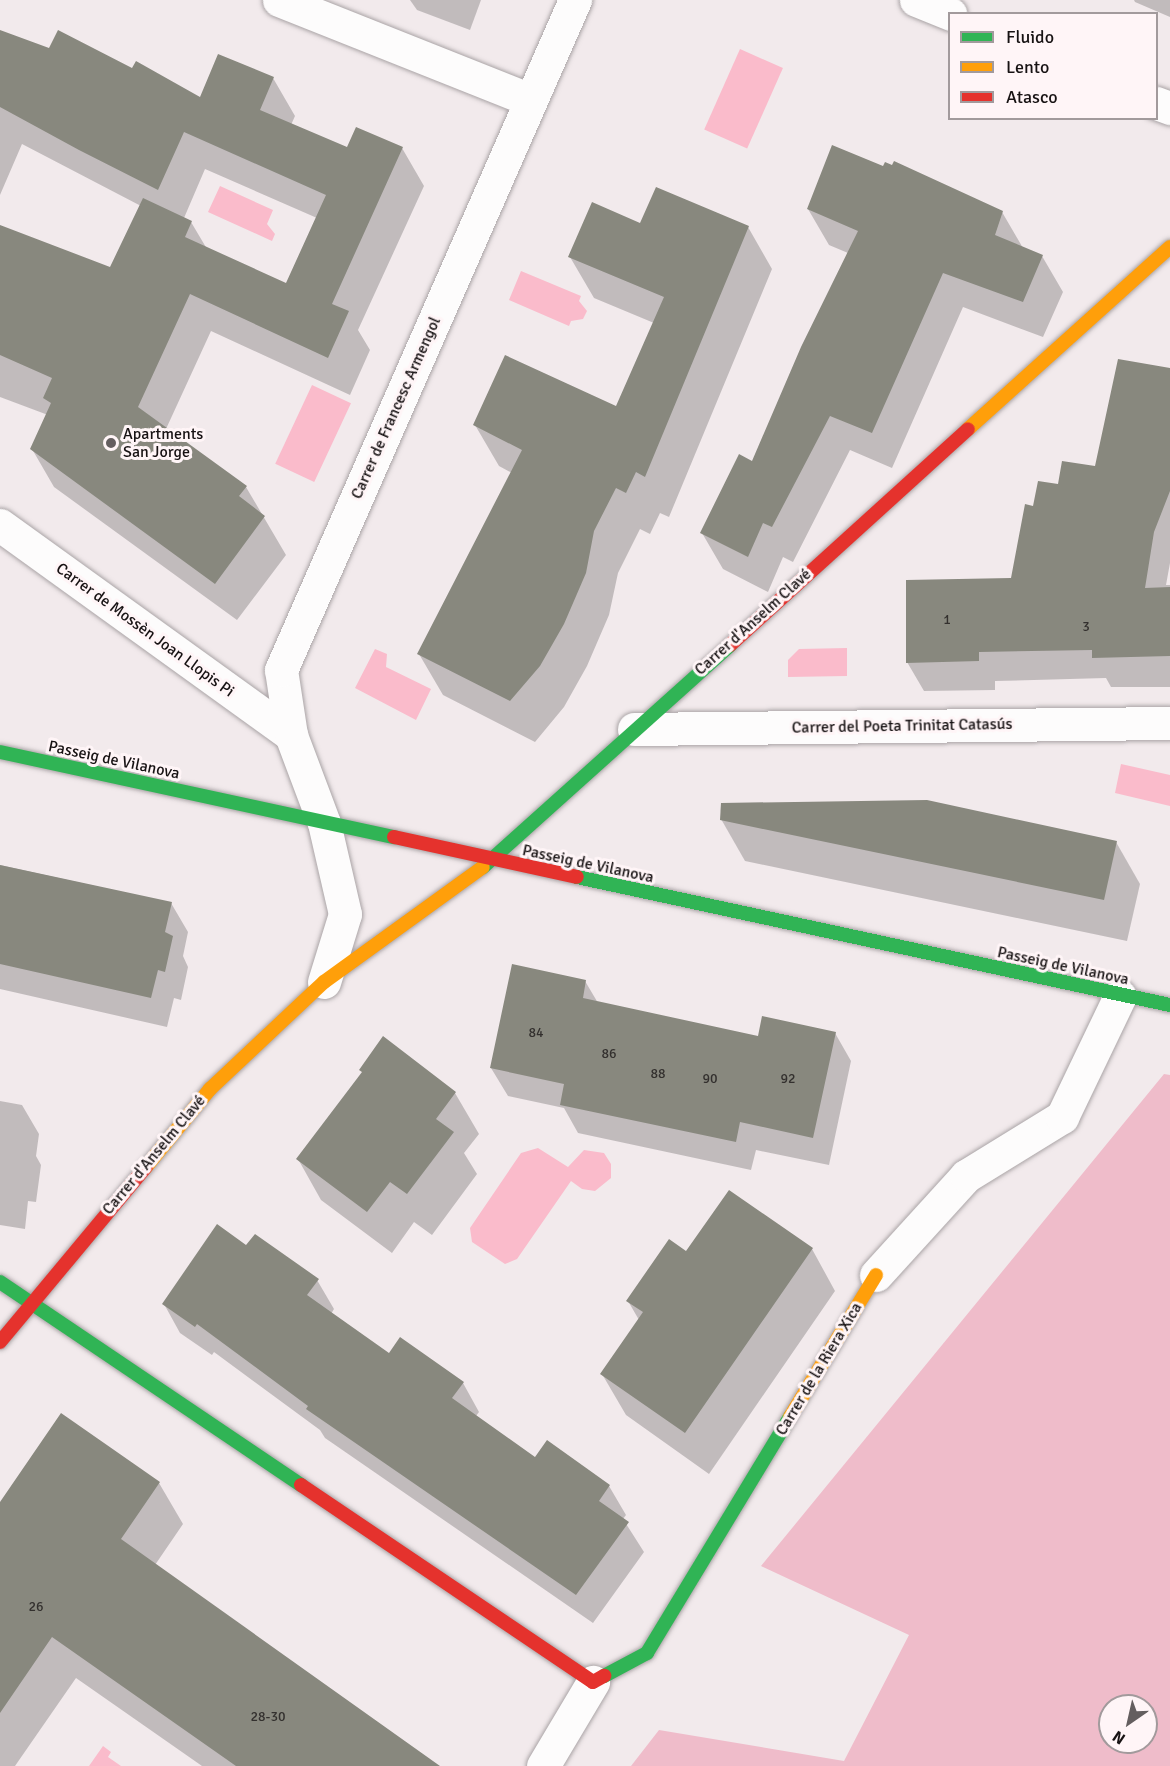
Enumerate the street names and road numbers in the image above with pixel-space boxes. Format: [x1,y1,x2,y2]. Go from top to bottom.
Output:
street label: Carrer de Francesc Armengol [347,314,445,502]
street label: Carrer de Mossèn Joan Llopis Pi [52,559,238,701]
street label: Carrer d'Anselm Clavé [691,565,815,679]
street label: Carrer del Poeta Trinitat Catasús [792,714,1012,738]
street label: Passeig de Vilanova [47,737,181,783]
street label: Passeig de Vilanova [521,841,655,887]
street label: Passeig de Vilanova [996,943,1130,989]
street label: Carrer d'Anselm Clavé [98,1091,210,1219]
street label: Carrer de la Riera Xica [772,1299,866,1439]

